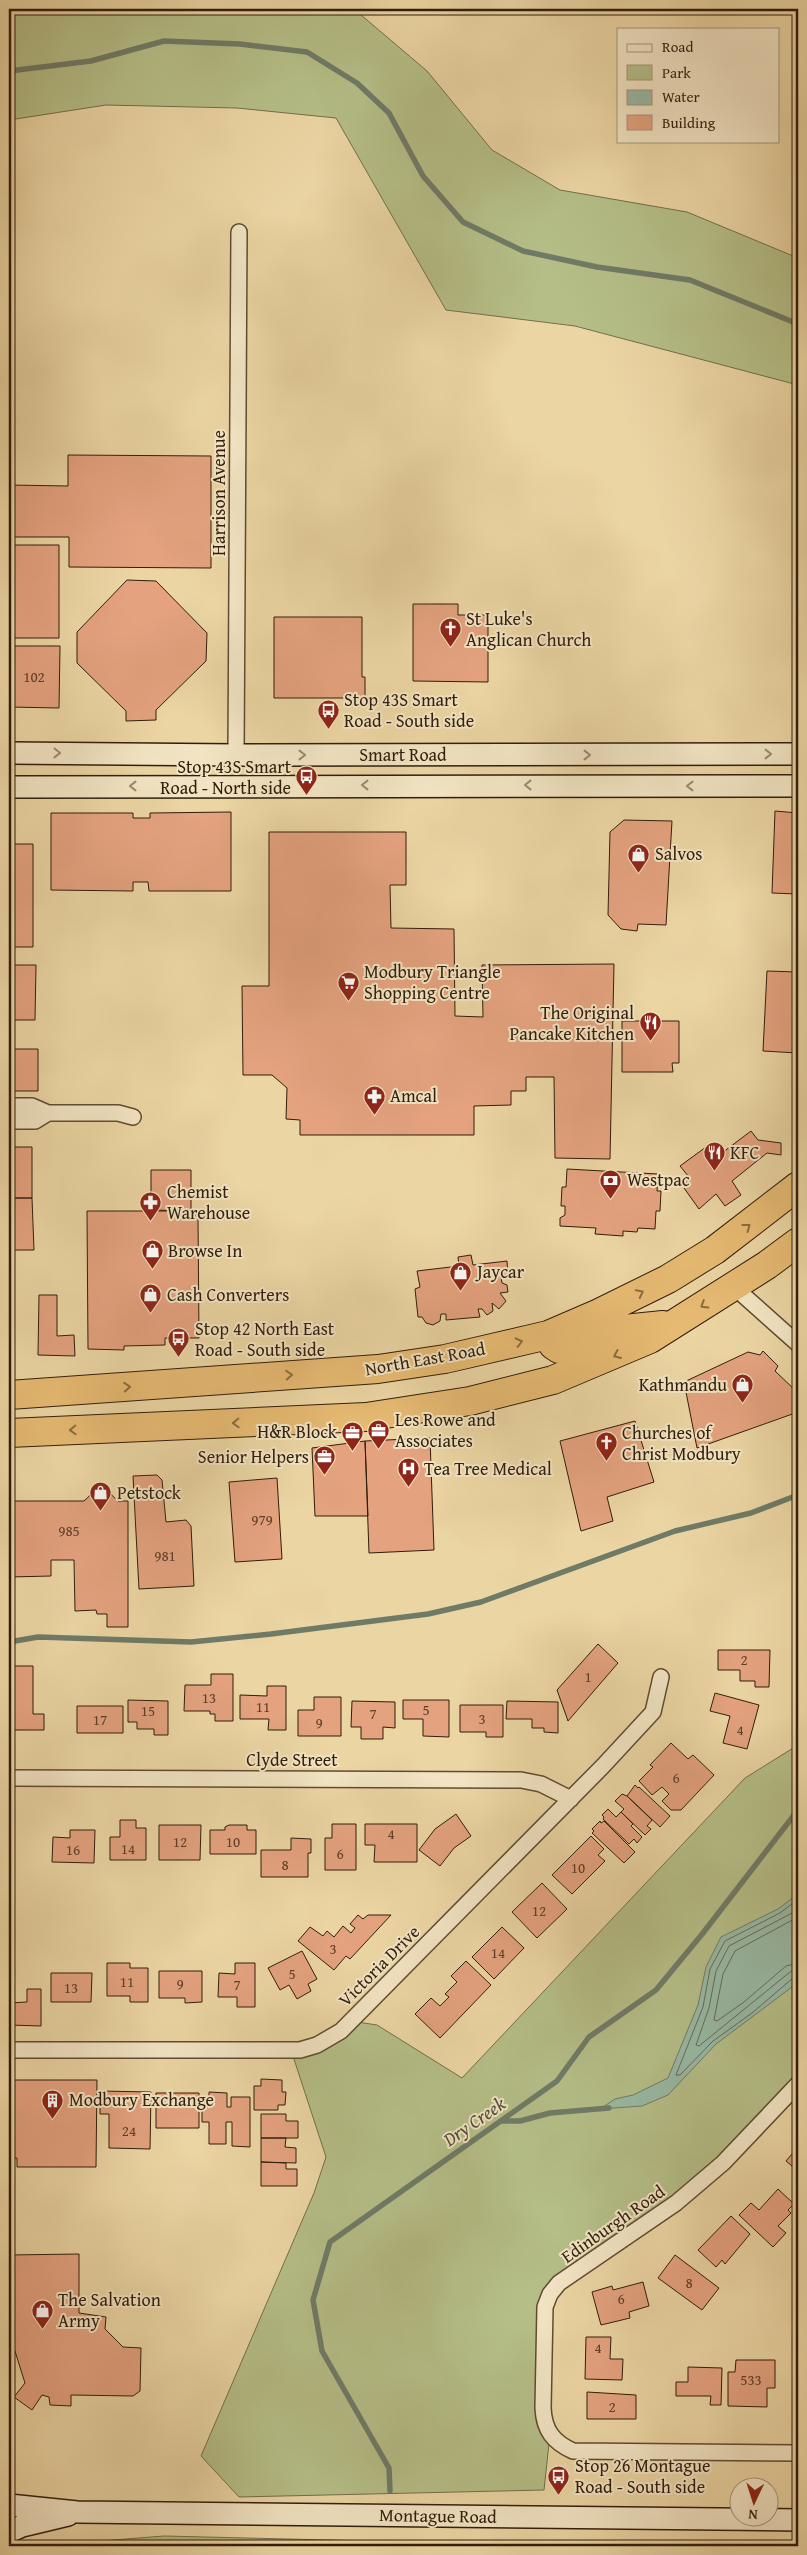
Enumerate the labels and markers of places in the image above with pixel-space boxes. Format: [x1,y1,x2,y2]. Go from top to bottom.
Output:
place label: St Luke's Anglican Church [466,605,591,653]
church icon: St Luke's Anglican Church [438,617,462,648]
place label: Stop 43S Smart Road - South side [344,686,474,734]
bus stop icon: Stop 43S Smart Road - South side [316,698,340,729]
place label: Stop 43S Smart Road - North side [160,753,292,801]
bus stop icon: Stop 43S Smart Road - North side [295,765,319,796]
place label: Salvos [655,840,702,867]
shop icon: Salvos [627,842,651,873]
place label: Modbury Triangle Shopping Centre [364,958,501,1006]
supermarket icon: Modbury Triangle Shopping Centre [336,970,360,1001]
place label: The Original Pancake Kitchen [510,999,634,1047]
restaurant icon: The Original Pancake Kitchen [638,1011,662,1042]
place label: Amcal [390,1082,437,1109]
pharmacy icon: Amcal [362,1084,386,1115]
place label: KFC [730,1139,759,1166]
restaurant icon: KFC [702,1141,726,1172]
place label: Westpac [627,1166,690,1193]
bank icon: Westpac [599,1168,623,1199]
place label: Chemist Warehouse [167,1178,250,1226]
pharmacy icon: Chemist Warehouse [139,1190,163,1221]
place label: Browse In [168,1237,242,1264]
shop icon: Browse In [140,1239,164,1270]
place label: Jaycar [475,1258,525,1285]
shop icon: Jaycar [449,1260,473,1291]
place label: Cash Converters [167,1281,289,1308]
shop icon: Cash Converters [139,1283,163,1314]
place label: Stop 42 North East Road - South side [195,1315,335,1363]
bus stop icon: Stop 42 North East Road - South side [167,1327,191,1358]
place label: Kathmandu [639,1371,727,1398]
shop icon: Kathmandu [731,1373,755,1404]
place label: Les Rowe and Associates [395,1406,496,1454]
place label: H&R Block [257,1418,338,1445]
office icon: Les Rowe and Associates [367,1418,391,1449]
place label: Churches of Christ Modbury [622,1419,741,1467]
office icon: H&R Block [341,1420,365,1451]
church icon: Churches of Christ Modbury [594,1431,618,1462]
place label: Senior Helpers [198,1443,309,1470]
office icon: Senior Helpers [313,1445,337,1476]
place label: Tea Tree Medical [424,1455,552,1482]
hospital icon: Tea Tree Medical [396,1457,420,1488]
place label: Petstock [117,1479,182,1506]
shop icon: Petstock [89,1481,113,1512]
place label: Modbury Exchange [69,2086,214,2113]
building icon: Modbury Exchange [41,2088,65,2119]
place label: The Salvation Army [58,2286,161,2334]
shop icon: The Salvation Army [30,2298,54,2329]
place label: Stop 26 Montague Road - South side [575,2452,710,2500]
bus stop icon: Stop 26 Montague Road - South side [547,2464,571,2495]

